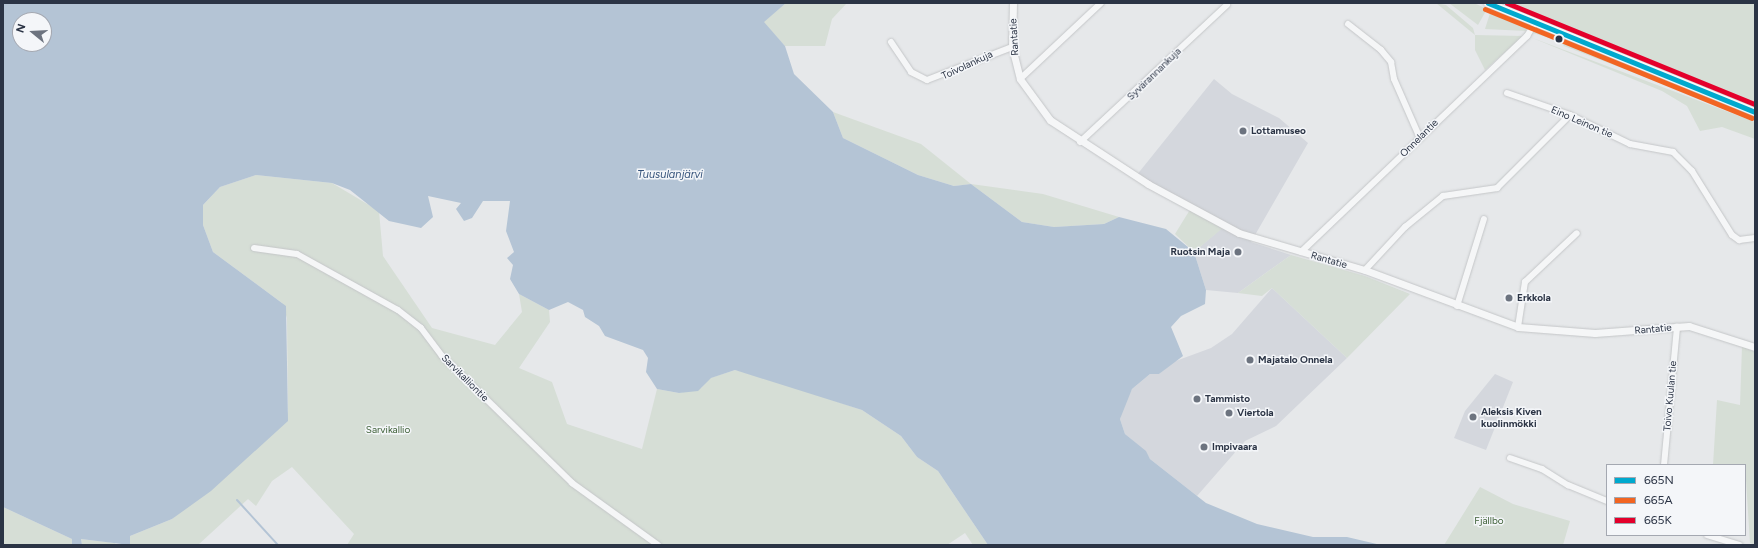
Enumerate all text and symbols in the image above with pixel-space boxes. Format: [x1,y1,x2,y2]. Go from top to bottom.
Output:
north arrow [12,12,52,52]
street label: Rantatie [1007,18,1021,56]
text: N [14,22,29,35]
unlabelled marker [1554,34,1564,44]
street label: Syvärannankuja [1125,45,1183,103]
street label: Toivolankuja [940,48,994,82]
street label: Eino Leinon tie [1549,104,1615,140]
street label: Onnelantie [1397,116,1441,160]
place label: Lottamuseo [1251,125,1306,137]
marker: Lottamuseo [1238,126,1248,136]
water label: Tuusulanjärvi [637,168,703,182]
place label: Ruotsin Maja [1171,246,1230,258]
marker: Ruotsin Maja [1233,247,1243,257]
street label: Rantatie [1309,249,1349,271]
place label: Erkkola [1517,292,1551,304]
marker: Erkkola [1504,293,1514,303]
street label: Rantatie [1634,321,1672,337]
street label: Sarvikalliontie [439,352,491,404]
place label: Majatalo Onnela [1258,354,1333,366]
marker: Majatalo Onnela [1245,355,1255,365]
street label: Toivo Kuulan tie [1661,360,1679,432]
place label: Tammisto [1205,393,1250,405]
marker: Tammisto [1192,394,1202,404]
place label: Aleksis Kiven kuolinmökki [1481,405,1542,428]
place label: Viertola [1237,407,1274,419]
marker: Viertola [1224,408,1234,418]
marker: Aleksis Kiven kuolinmökki [1468,412,1478,422]
park label: Sarvikallio [366,424,410,436]
place label: Impivaara [1212,441,1257,453]
marker: Impivaara [1199,442,1209,452]
legend [1606,464,1746,536]
text: 665N [1644,473,1674,487]
text: 665A [1644,493,1673,507]
text: 665K [1644,513,1672,527]
park label: Fjällbo [1474,515,1504,527]

